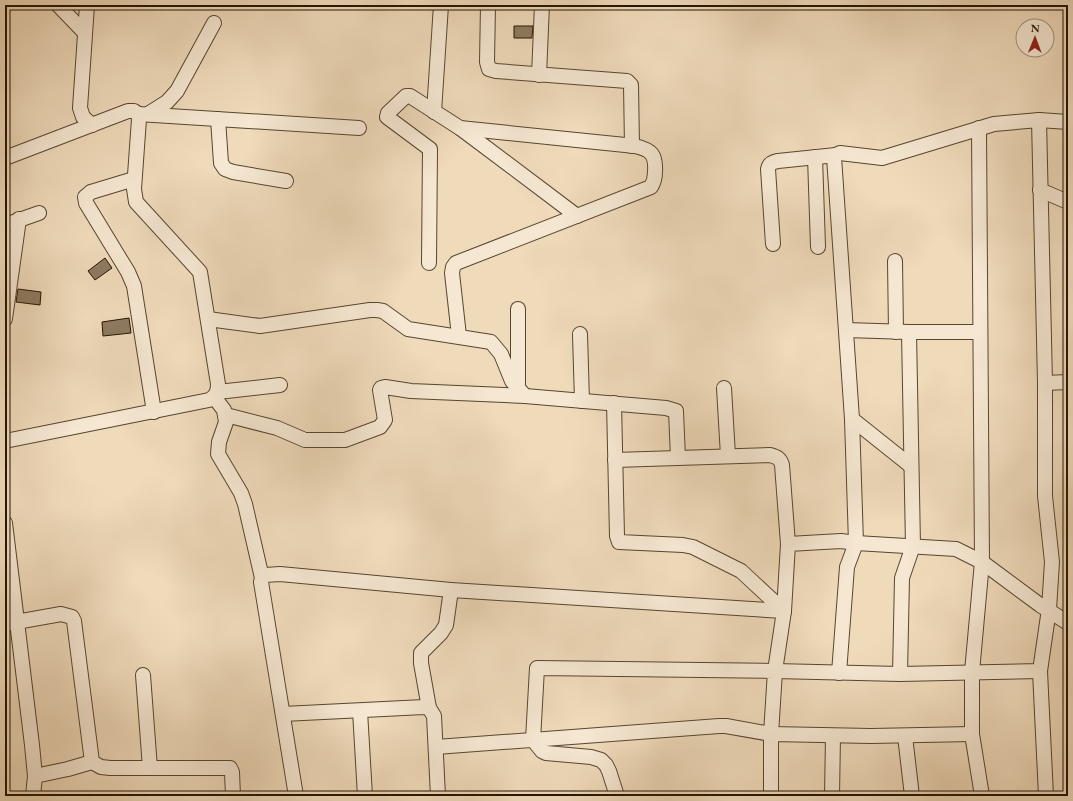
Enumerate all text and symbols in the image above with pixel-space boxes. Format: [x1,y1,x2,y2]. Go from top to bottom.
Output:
north arrow [1015,18,1055,58]
text: N [1031,21,1040,35]

